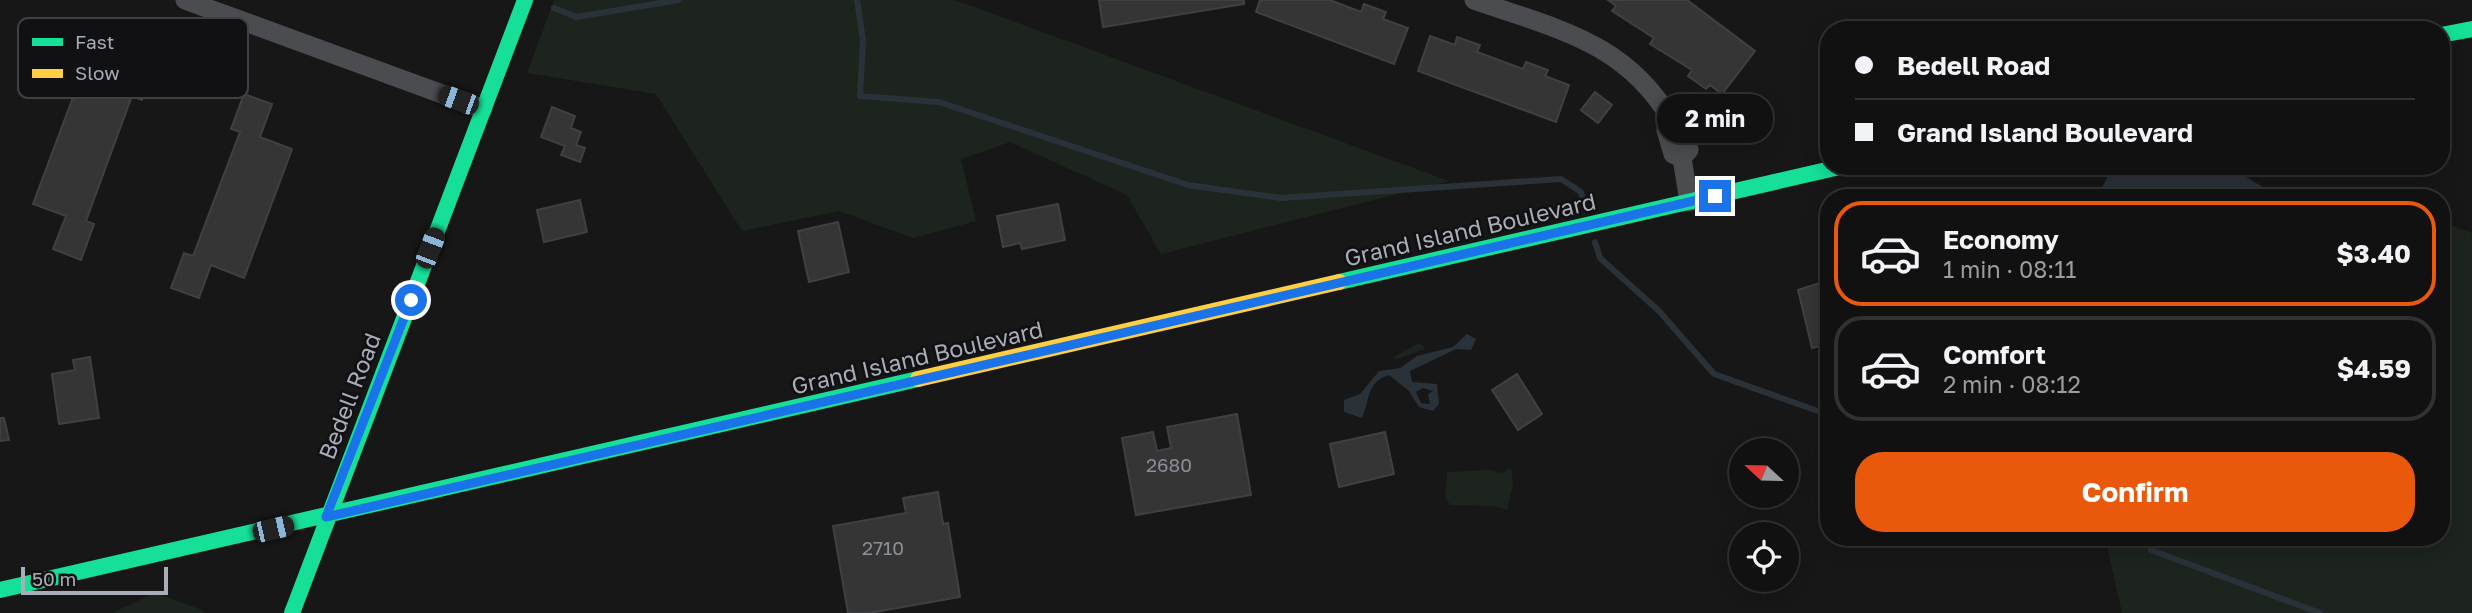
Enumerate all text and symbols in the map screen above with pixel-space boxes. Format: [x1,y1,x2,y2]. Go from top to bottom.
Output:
legend [18,18,248,98]
text: Fast [75,30,114,53]
text: Bedell Road [1897,50,2050,81]
text: Slow [75,61,120,84]
car [435,83,482,117]
callout: 2 min [1657,94,1773,144]
text: 2 min [1685,104,1745,132]
text: Grand Island Boulevard [1897,117,2193,148]
route end [1699,180,1731,212]
street label: Grand Island Boulevard [1342,186,1598,272]
icon: car [1859,222,1922,285]
text: Economy [1943,224,2059,255]
car [413,225,448,271]
text: $3.40 [2336,238,2411,269]
text: 1 min · 08:11 [1943,255,2076,283]
route start [395,284,427,316]
street label: Grand Island Boulevard [789,314,1045,400]
street label: Bedell Road [312,329,386,463]
icon: car [1859,337,1922,400]
text: Comfort [1943,339,2046,370]
text: $4.59 [2337,353,2411,384]
text: 2 min · 08:12 [1943,370,2081,398]
north arrow [1729,438,1799,508]
map controls [1729,438,1799,592]
button: Confirm [1855,452,2415,532]
house number: 2680 [1146,453,1192,476]
car [251,514,296,544]
button: locate [1729,522,1799,592]
house number: 2710 [862,536,904,559]
scale bar [21,564,168,596]
text: 50 m [32,567,76,590]

